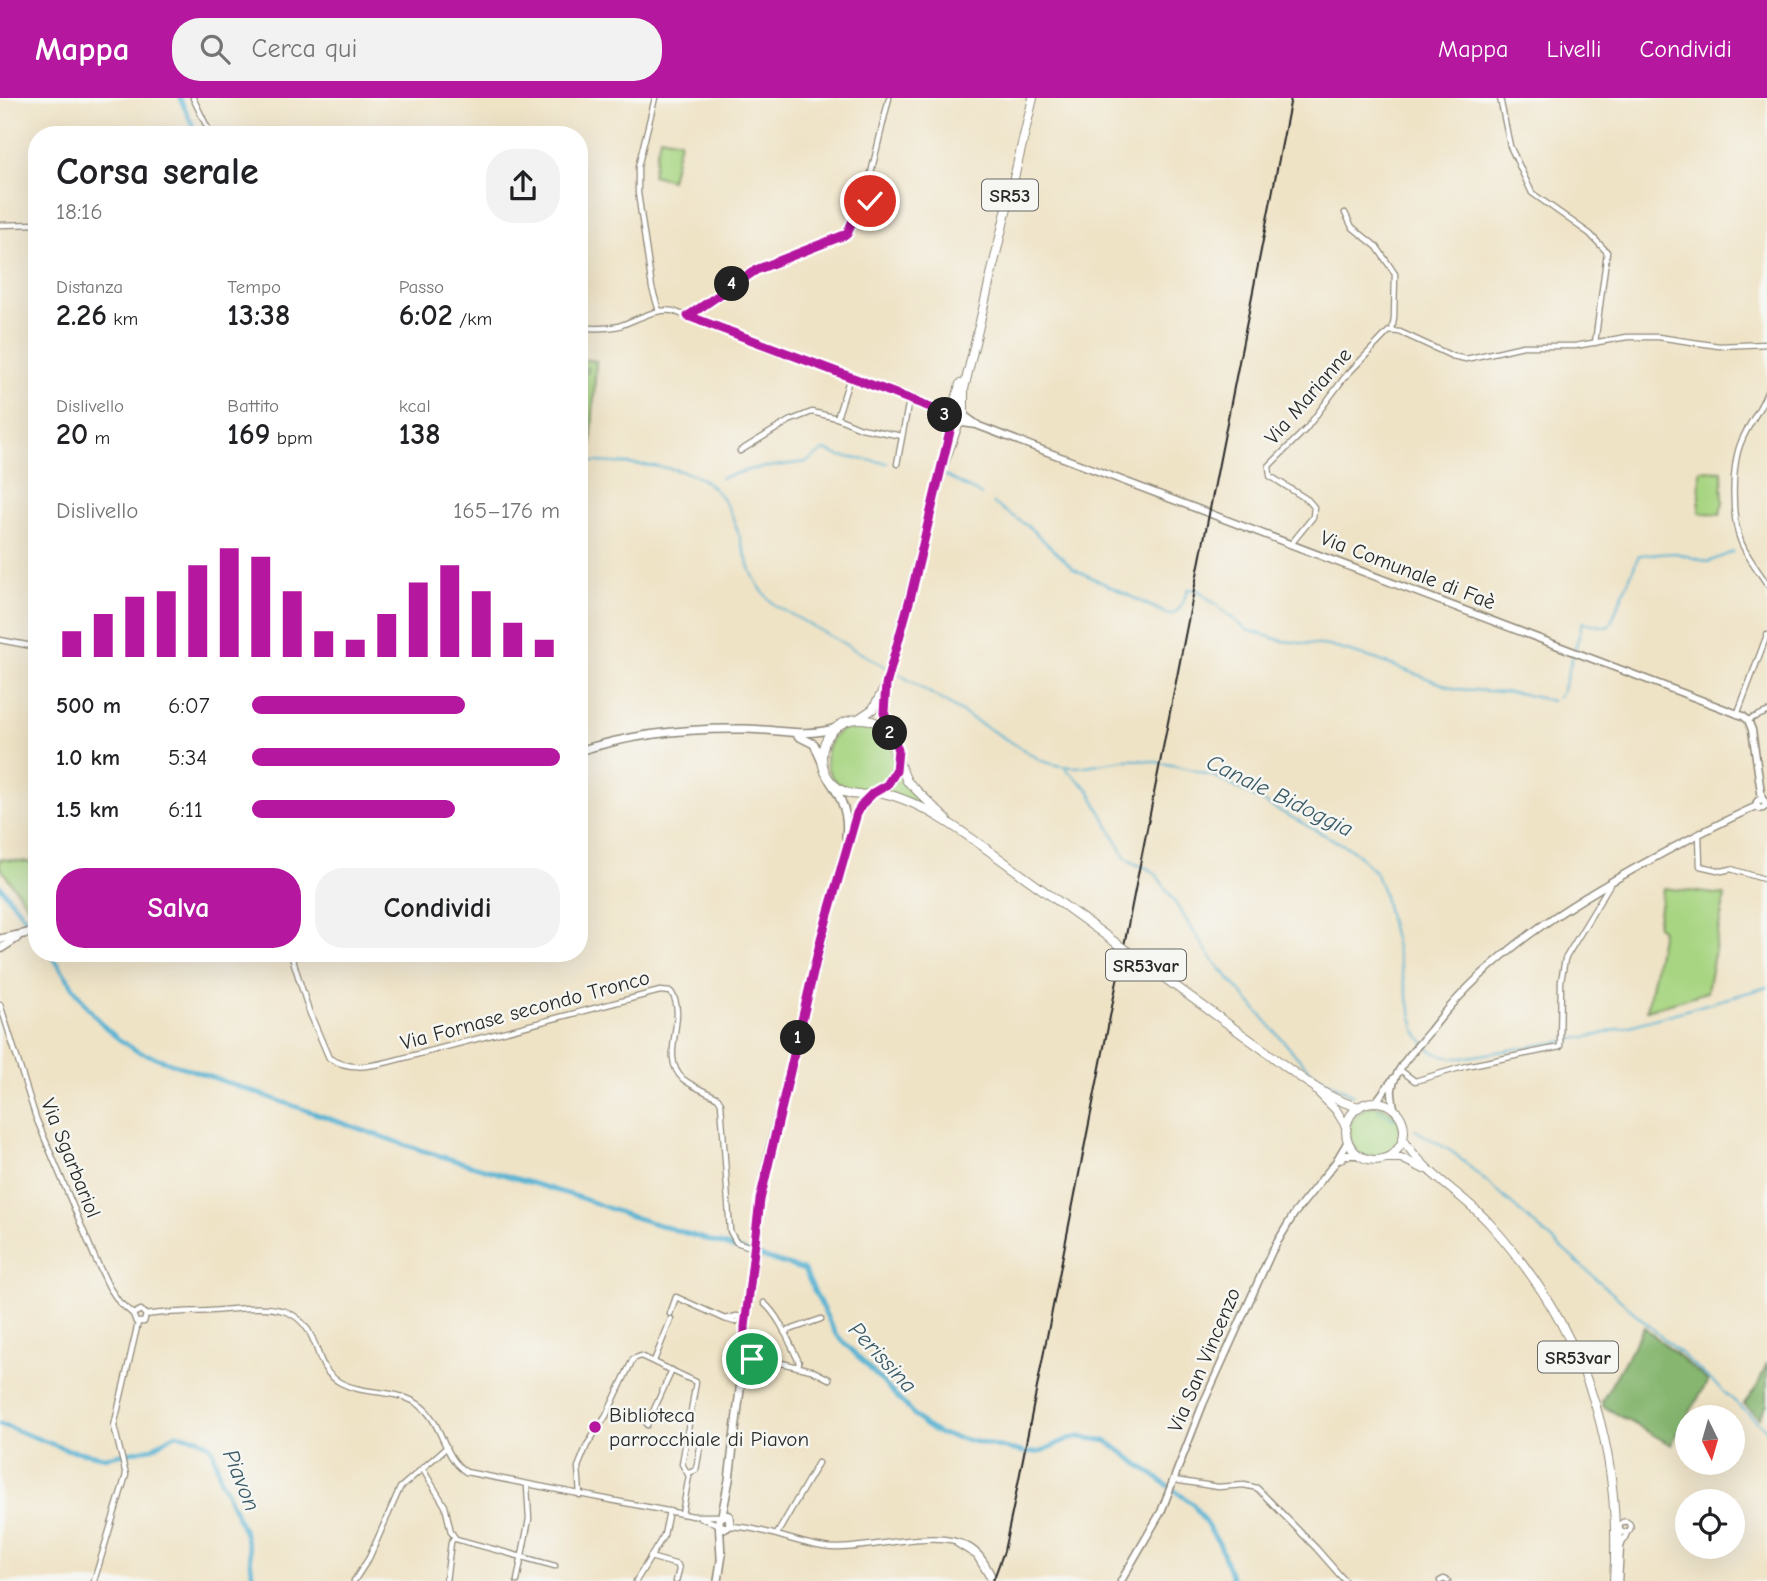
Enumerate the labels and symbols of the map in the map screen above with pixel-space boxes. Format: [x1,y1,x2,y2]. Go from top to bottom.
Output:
pin [840,171,900,231]
road number: SR53 [982,180,1038,211]
pin: 4 [714,266,750,302]
street label: Via Marianne [1260,343,1356,449]
pin: 3 [928,398,962,432]
street label: Via Comunale di Faè [1317,526,1499,614]
pin: 2 [872,716,908,750]
water label: Canale Bidoggia [1202,748,1358,843]
road number: SR53var [1106,950,1186,980]
street label: Via Fornase secondo Tronco [398,965,652,1055]
pin: 1 [780,1020,816,1056]
street label: Via Sgarbariol [36,1095,106,1221]
street label: Via San Vincenzo [1163,1284,1245,1436]
water label: Perissina [843,1316,922,1399]
pin [722,1329,782,1389]
road number: SR53var [1538,1342,1618,1372]
place label: Biblioteca parrocchiale di Piavon [609,1403,809,1451]
north arrow [1675,1405,1745,1475]
marker: Biblioteca parrocchiale di Piavon [587,1419,603,1435]
water label: Piavon [217,1445,266,1515]

